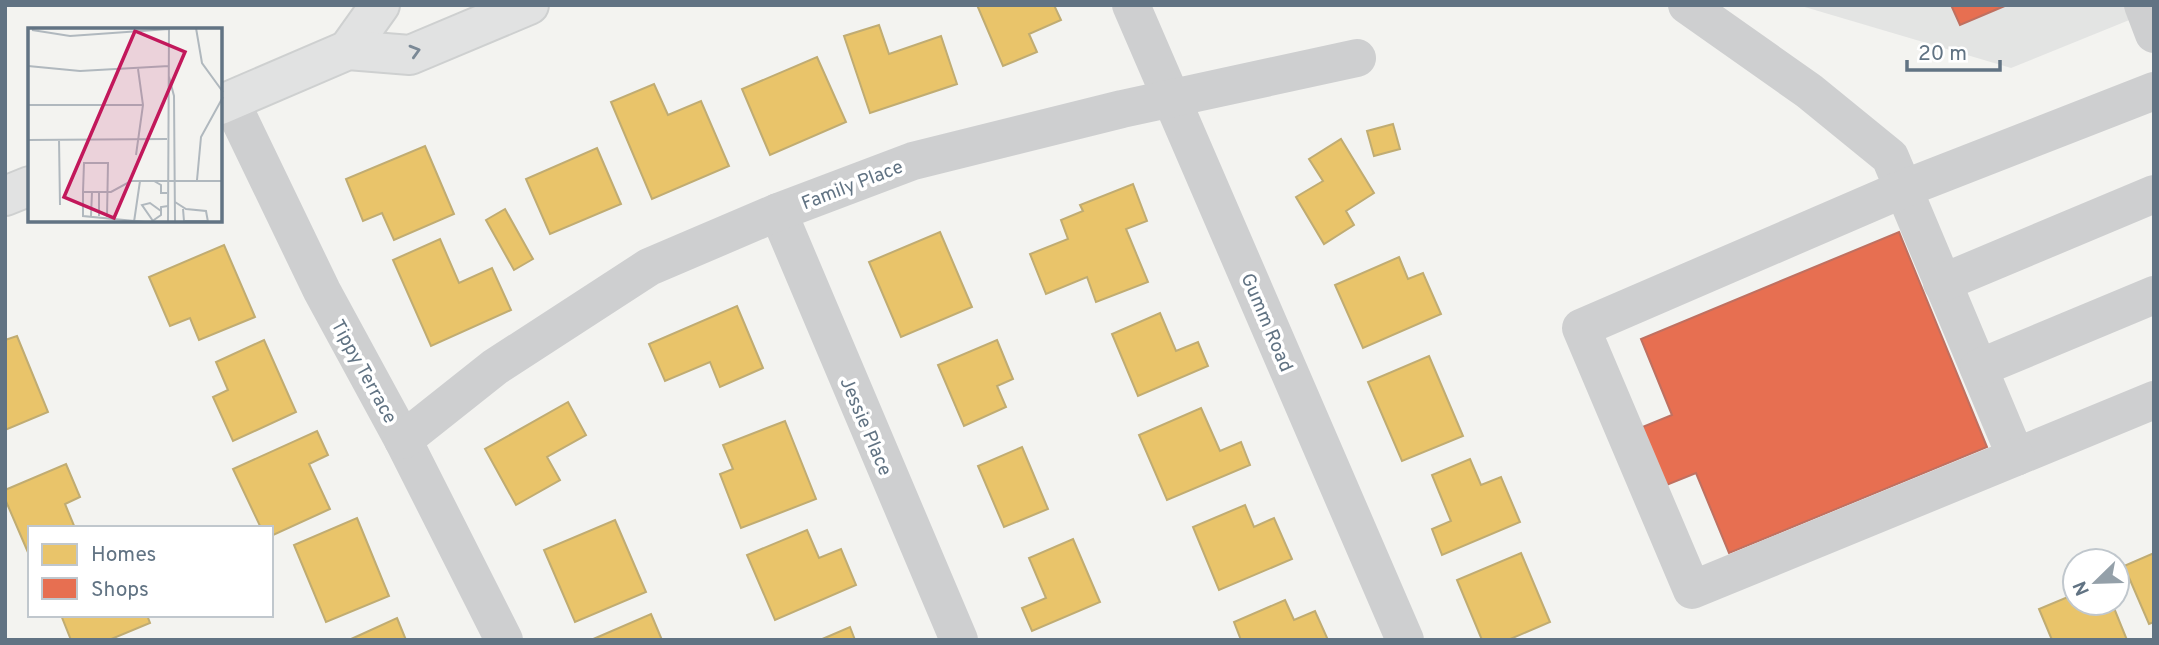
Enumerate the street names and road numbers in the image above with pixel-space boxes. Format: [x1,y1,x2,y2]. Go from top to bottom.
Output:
street label: Family Place [799,156,907,216]
street label: Gumm Road [1235,270,1298,376]
street label: Tippy Terrace [325,316,402,428]
street label: Jessie Place [834,374,897,480]

